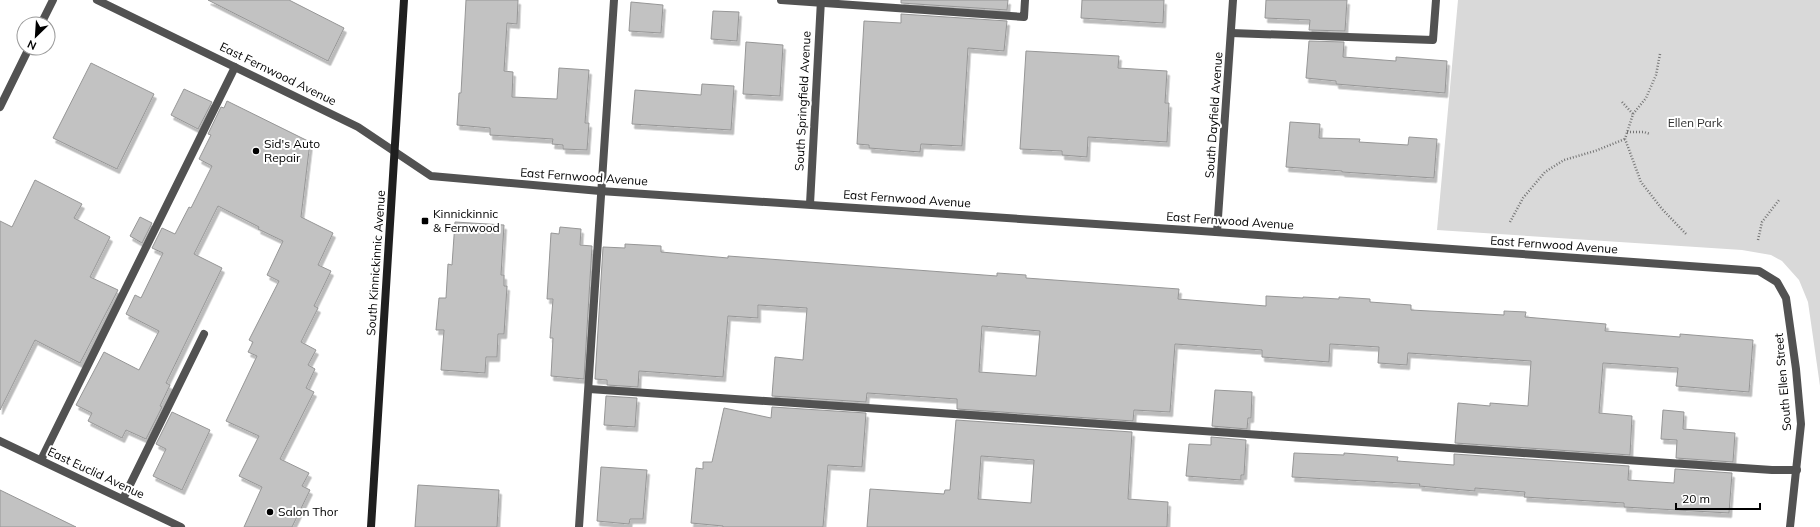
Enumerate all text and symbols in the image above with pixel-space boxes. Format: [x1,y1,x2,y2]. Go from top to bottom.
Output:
north arrow [16,16,56,56]
street label: South Springfield Avenue [791,31,814,171]
text: N [25,37,38,53]
street label: East Fernwood Avenue [217,39,339,108]
street label: South Dayfield Avenue [1202,51,1225,179]
park label: Ellen Park [1668,115,1723,130]
place label: Sid's Auto Repair [264,136,320,165]
marker: Sid's Auto Repair [251,146,261,156]
street label: East Fernwood Avenue [520,165,648,188]
street label: East Fernwood Avenue [843,187,971,210]
street label: South Kinnickinnic Avenue [363,190,388,336]
place label: Kinnickinnic & Fernwood [433,206,500,235]
street label: East Fernwood Avenue [1166,209,1294,232]
marker: Kinnickinnic & Fernwood [420,216,430,226]
street label: East Fernwood Avenue [1490,233,1618,256]
street label: South Ellen Street [1771,332,1794,432]
street label: East Euclid Avenue [45,444,147,502]
scale bar [1676,485,1760,511]
text: 20 m [1682,491,1710,506]
place label: Salon Thor [278,504,339,519]
marker: Salon Thor [265,507,275,517]

